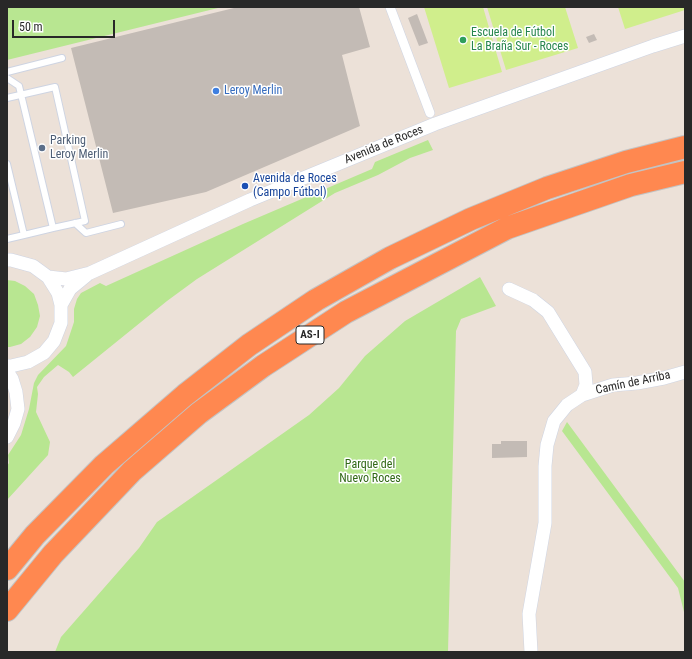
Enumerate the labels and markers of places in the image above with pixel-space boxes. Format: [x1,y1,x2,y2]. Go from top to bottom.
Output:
place label: Escuela de Fútbol La Braña Sur - Roces [471,26,568,54]
marker: Escuela de Fútbol La Braña Sur - Roces [458,35,468,45]
place label: Leroy Merlin [224,84,282,98]
marker: Leroy Merlin [211,86,221,96]
place label: Parking Leroy Merlin [50,134,108,162]
marker: Parking Leroy Merlin [37,143,47,153]
place label: Avenida de Roces (Campo Fútbol) [253,172,337,200]
marker: Avenida de Roces (Campo Fútbol) [240,181,250,191]

